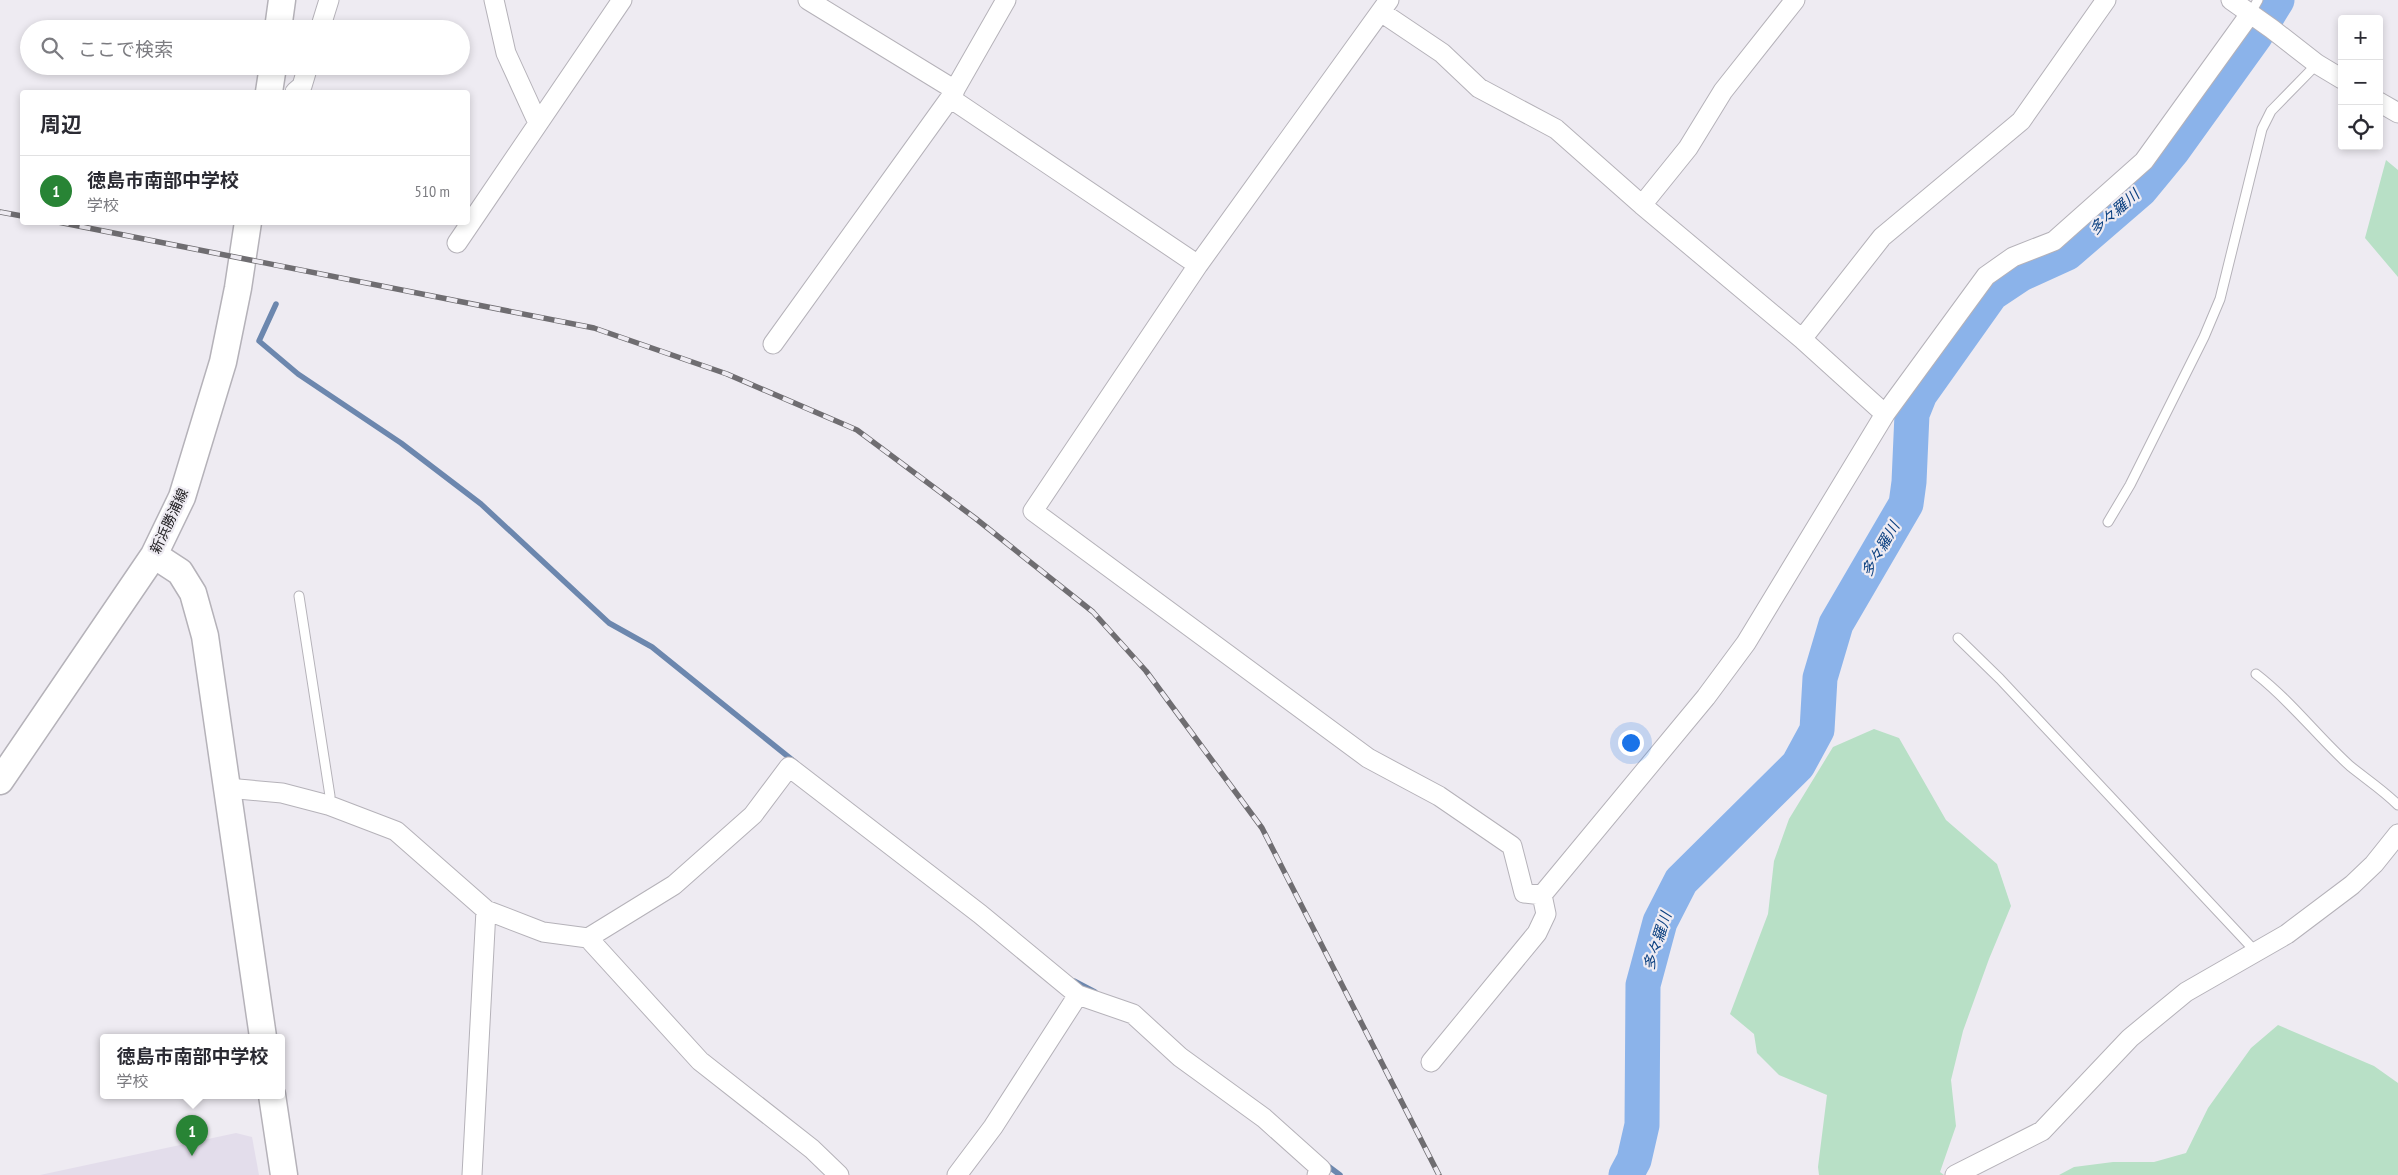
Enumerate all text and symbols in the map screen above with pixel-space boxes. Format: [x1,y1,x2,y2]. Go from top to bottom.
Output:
map controls [2338,15,2383,150]
button: + [2338,15,2383,60]
search box [20,20,470,75]
icon: search [38,34,66,62]
text: ここで検索 [78,37,173,61]
button: − [2338,60,2383,105]
button: locate [2338,105,2383,150]
text: 周辺 [40,111,82,138]
text: 徳島市南部中学校 [87,168,239,192]
text: 1 [52,181,60,201]
text: 510 m [415,181,450,201]
water label: 多々羅川 [2085,184,2144,239]
text: 学校 [87,195,119,215]
street label: 新浜勝浦線 [146,485,192,557]
water label: 多々羅川 [1857,517,1904,580]
your location [1618,730,1644,756]
water label: 多々羅川 [1639,908,1676,972]
popup [100,1034,285,1099]
text: 徳島市南部中学校 [116,1044,269,1068]
text: 学校 [116,1071,149,1091]
pin: 1 [176,1115,208,1156]

